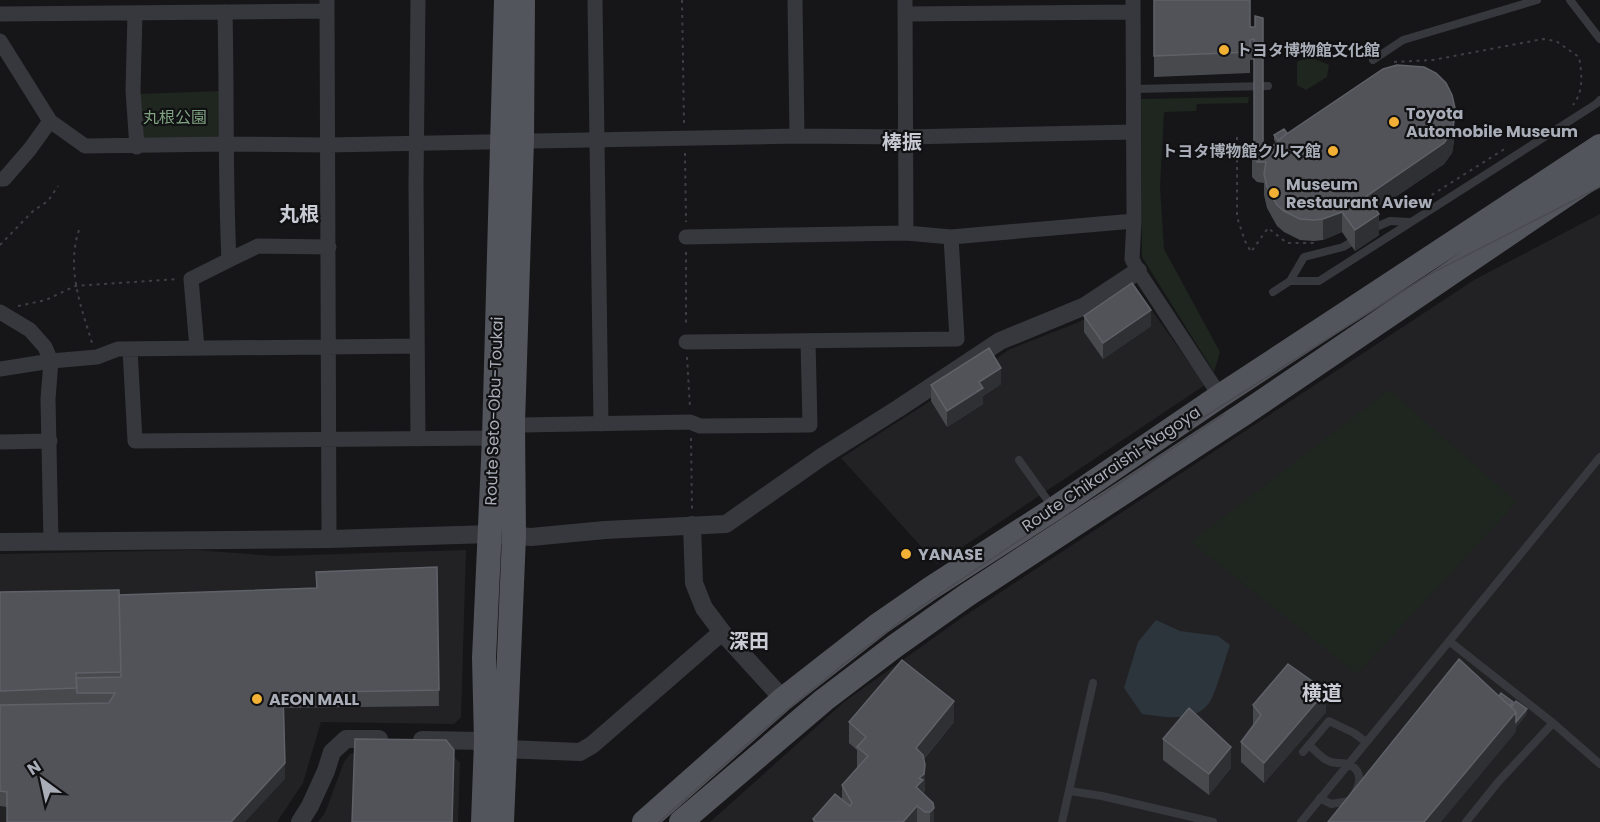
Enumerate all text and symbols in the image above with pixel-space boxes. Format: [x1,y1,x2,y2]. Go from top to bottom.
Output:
place label: トヨタ博物館文化館 [1236,39,1380,62]
marker: トヨタ博物館文化館 [1217,43,1231,57]
place label: Toyota Automobile Museum [1406,102,1578,143]
park label: 丸根公園 [143,106,207,129]
marker: Toyota Automobile Museum [1387,115,1401,129]
district label: 棒振 [882,128,922,156]
place label: トヨタ博物館クルマ館 [1161,140,1321,163]
marker: トヨタ博物館クルマ館 [1326,144,1340,158]
place label: Museum Restaurant Aview [1286,173,1432,214]
marker: Museum Restaurant Aview [1267,186,1281,200]
district label: 丸根 [279,200,319,228]
street label: Route Seto-Obu-Toukai [479,316,509,506]
street label: Route Chikaraishi-Nagoya [1017,401,1205,537]
place label: YANASE [918,543,983,566]
marker: YANASE [899,547,913,561]
district label: 深田 [729,627,769,655]
district label: 横道 [1302,679,1342,707]
place label: AEON MALL [269,688,360,711]
marker: AEON MALL [250,692,264,706]
north arrow [12,750,72,810]
text: N [23,755,45,781]

